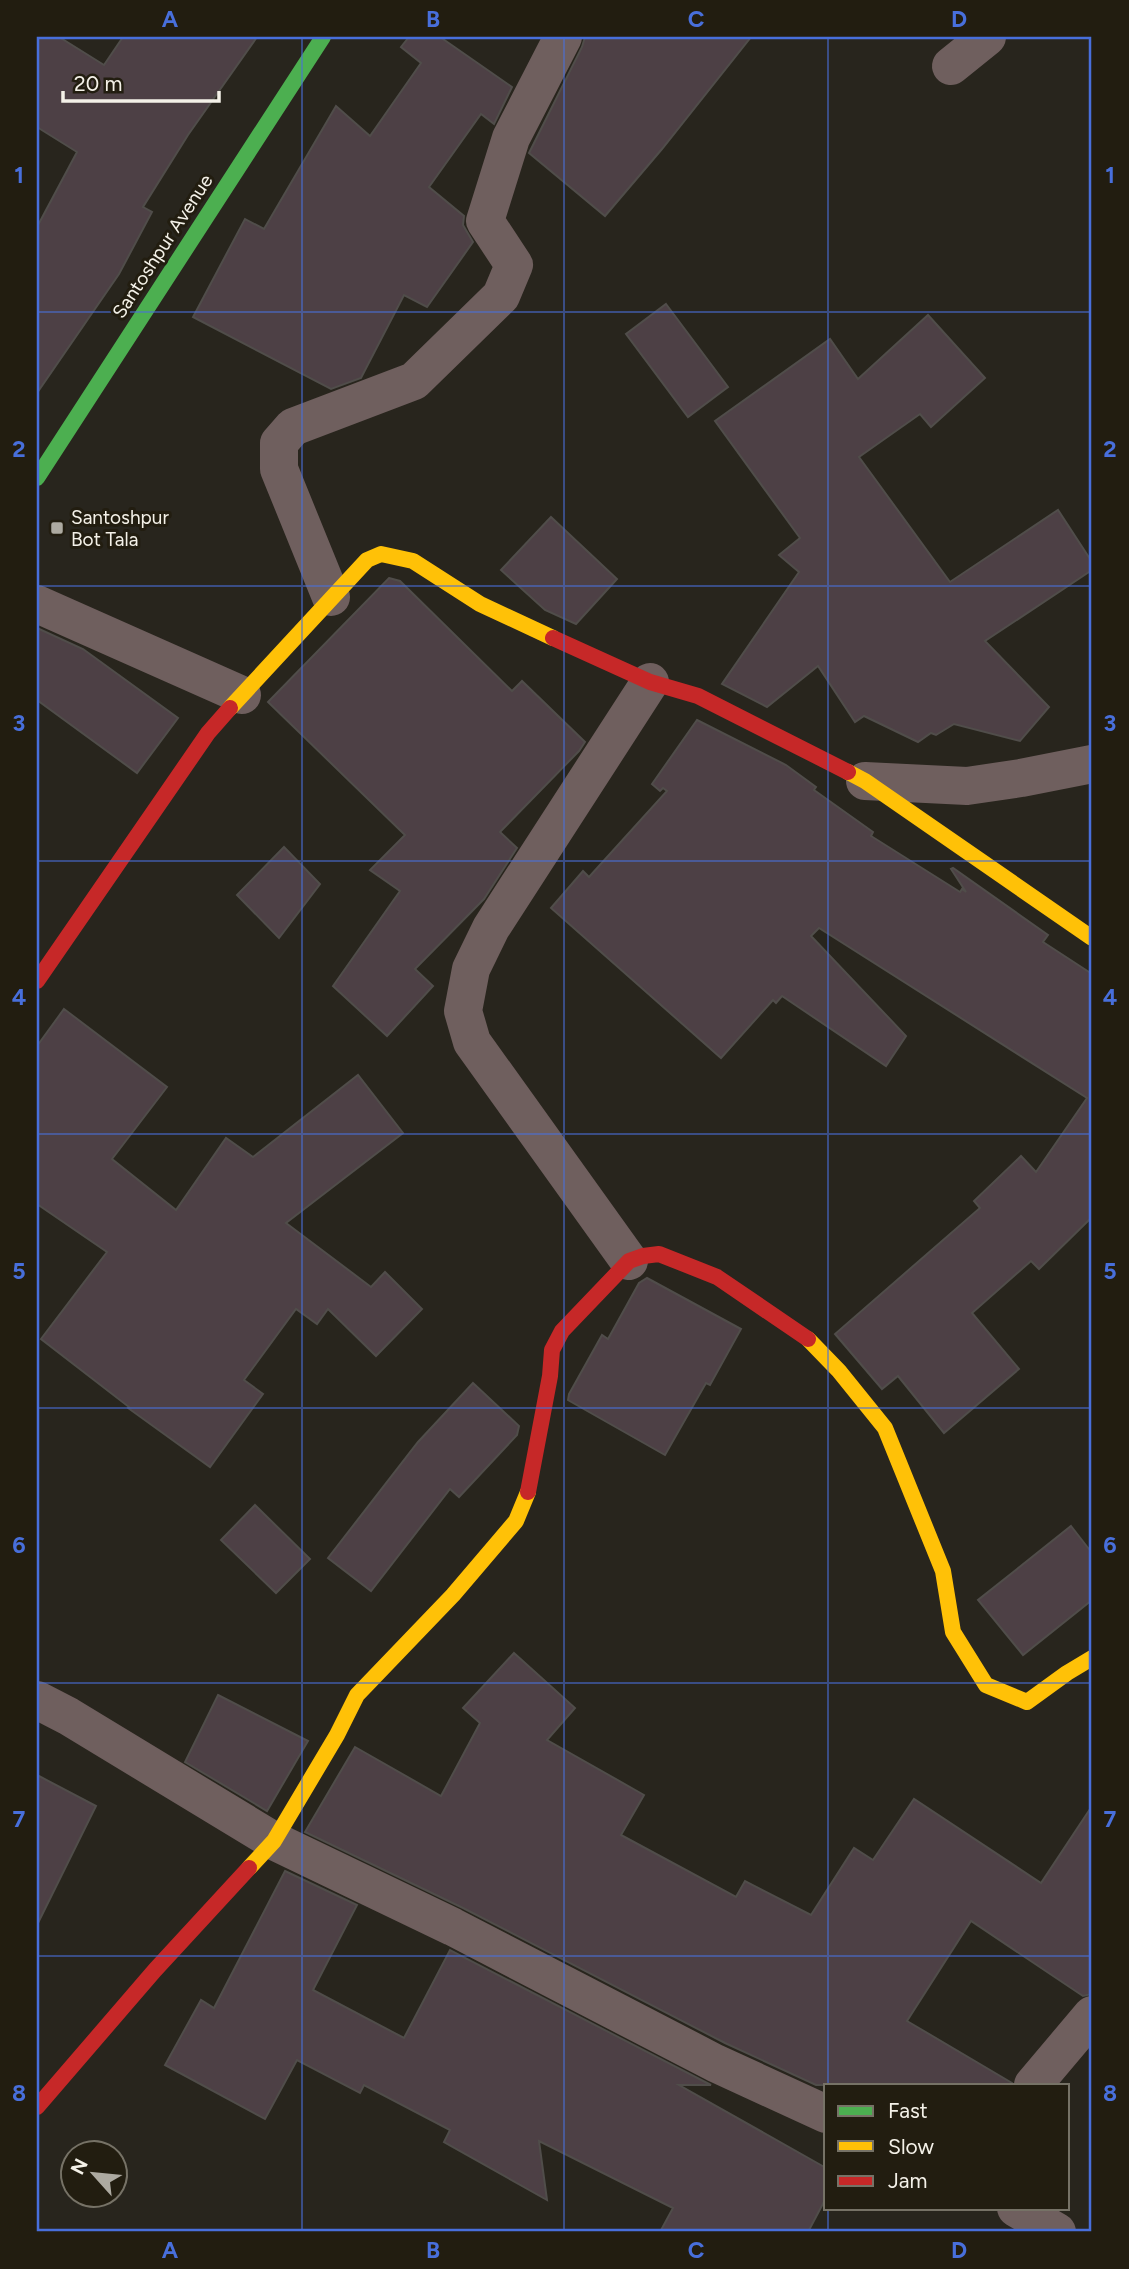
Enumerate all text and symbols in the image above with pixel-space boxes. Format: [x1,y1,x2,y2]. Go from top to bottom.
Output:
text: A [162,5,179,33]
text: B [426,5,440,33]
text: C [688,5,705,33]
text: D [951,5,967,33]
scale bar [63,60,219,104]
text: 20 m [74,71,122,96]
text: 1 [14,161,24,189]
text: 1 [1105,161,1115,189]
street label: Santoshpur Avenue [107,170,217,322]
text: 2 [12,435,26,463]
text: 2 [1103,435,1117,463]
place label: Santoshpur Bot Tala [71,506,169,551]
marker: Santoshpur Bot Tala [49,520,65,536]
text: 3 [13,709,25,737]
text: 3 [1104,709,1116,737]
text: 4 [12,983,26,1011]
text: 4 [1103,983,1117,1011]
text: 5 [12,1257,26,1285]
text: 5 [1103,1257,1117,1285]
text: 6 [12,1531,26,1559]
text: 6 [1103,1531,1117,1559]
text: 7 [13,1805,26,1833]
text: 7 [1104,1805,1117,1833]
text: 8 [12,2079,26,2107]
text: 8 [1103,2079,1117,2107]
legend [824,2084,1070,2210]
text: Fast [888,2098,928,2123]
text: Slow [888,2134,934,2159]
north arrow [60,2140,130,2210]
text: N [66,2155,93,2178]
text: Jam [888,2168,927,2193]
text: A [162,2236,179,2264]
text: B [426,2236,440,2264]
text: C [688,2236,705,2264]
text: D [951,2236,967,2264]

